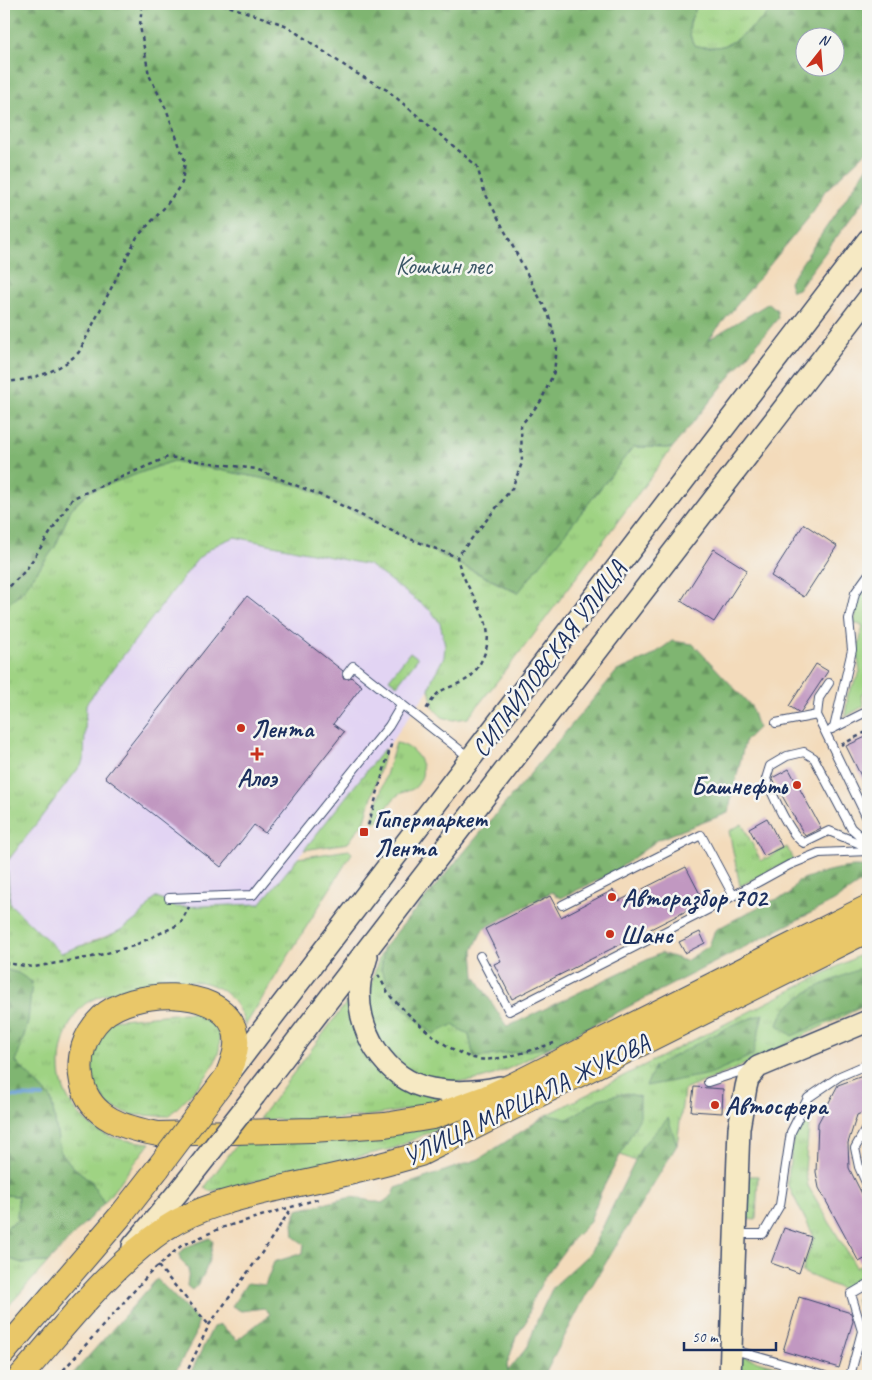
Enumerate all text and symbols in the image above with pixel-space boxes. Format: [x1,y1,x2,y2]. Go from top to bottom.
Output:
north arrow [794,28,844,78]
text: N [817,31,833,50]
park label: Кошкин лес [396,250,494,282]
street label: СИПАЙЛОВСКАЯ УЛИЦА [464,554,633,763]
place label: Лента [251,713,316,745]
marker: Лента [235,722,247,734]
marker: Алоэ [251,748,263,760]
place label: Алоэ [237,762,279,794]
place label: Башнефть [691,770,789,802]
marker: Башнефть [791,779,803,791]
place label: Гипермаркет Лента [374,803,488,864]
marker: Гипермаркет Лента [358,826,370,838]
place label: Авторазбор 702 [622,882,769,914]
marker: Авторазбор 702 [606,891,618,903]
place label: Шанс [620,919,674,951]
marker: Шанс [604,928,616,940]
street label: УЛИЦА МАРШАЛА ЖУКОВА [398,1026,655,1173]
place label: Автосфера [725,1090,829,1122]
marker: Автосфера [709,1099,721,1111]
scale bar [684,1320,777,1352]
text: 50 m [692,1328,719,1347]

